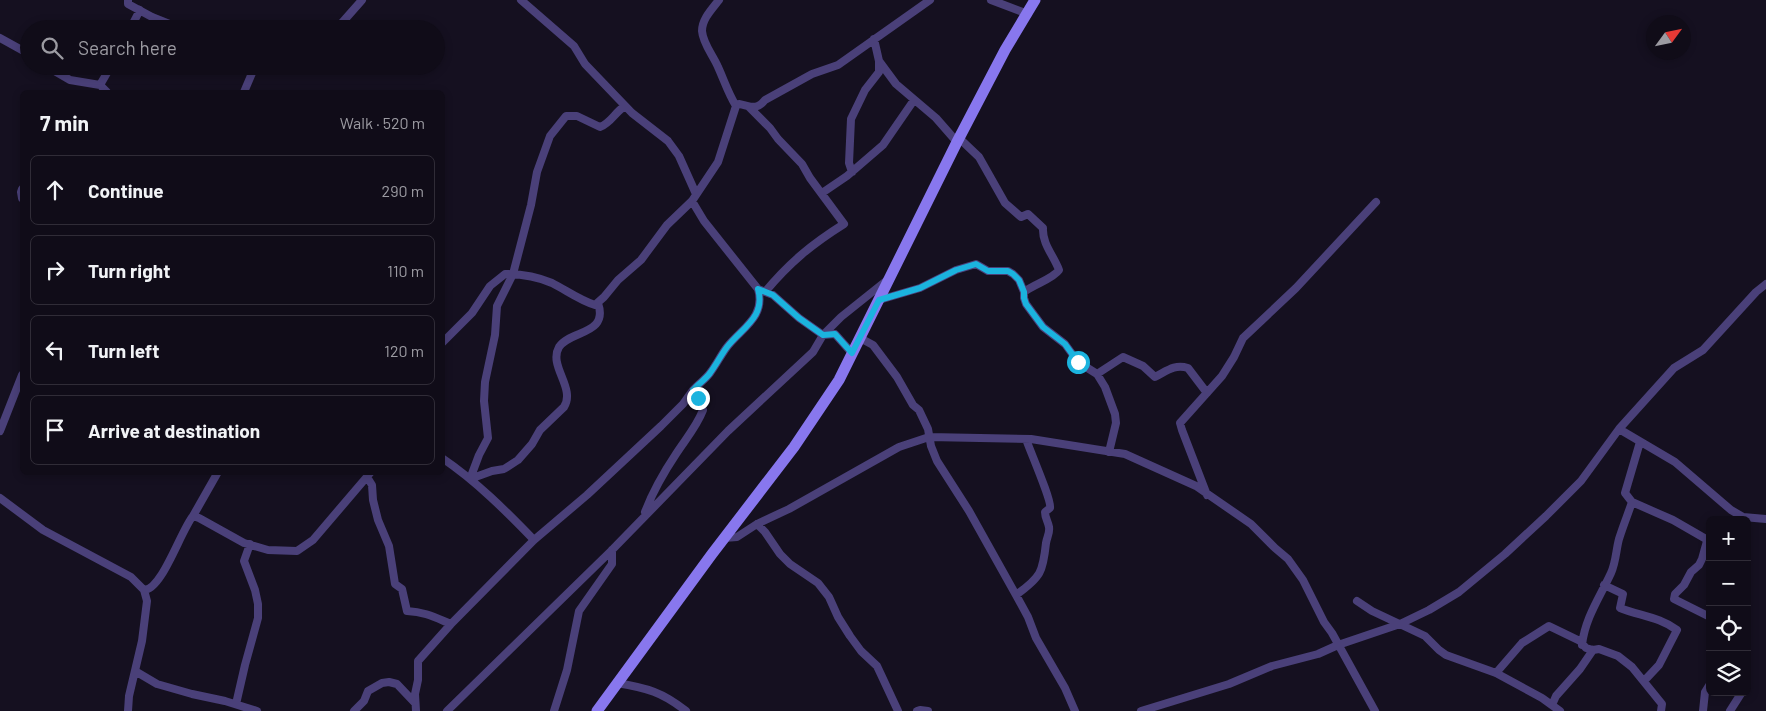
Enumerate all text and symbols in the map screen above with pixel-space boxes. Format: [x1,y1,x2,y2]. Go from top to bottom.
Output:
north arrow [1646,15,1691,60]
search box [20,20,445,75]
icon: search [38,34,66,62]
text: Search here [78,36,177,59]
text: 7 min [40,110,89,135]
text: Walk · 520 m [340,113,425,132]
icon: ahead [41,176,69,204]
text: Continue [88,179,164,202]
text: 290 m [382,181,424,200]
icon: right [41,256,69,284]
text: Turn right [88,259,170,282]
text: 110 m [387,261,424,280]
icon: left [41,336,69,364]
text: Turn left [88,339,159,362]
text: 120 m [384,341,424,360]
route start [1067,351,1090,374]
route end [687,387,710,410]
icon: arrive [41,416,69,444]
text: Arrive at destination [88,419,260,442]
map controls [1706,516,1751,696]
button: + [1706,516,1751,561]
button: − [1706,561,1751,606]
button: locate [1706,606,1751,651]
button: layers [1706,651,1751,696]

